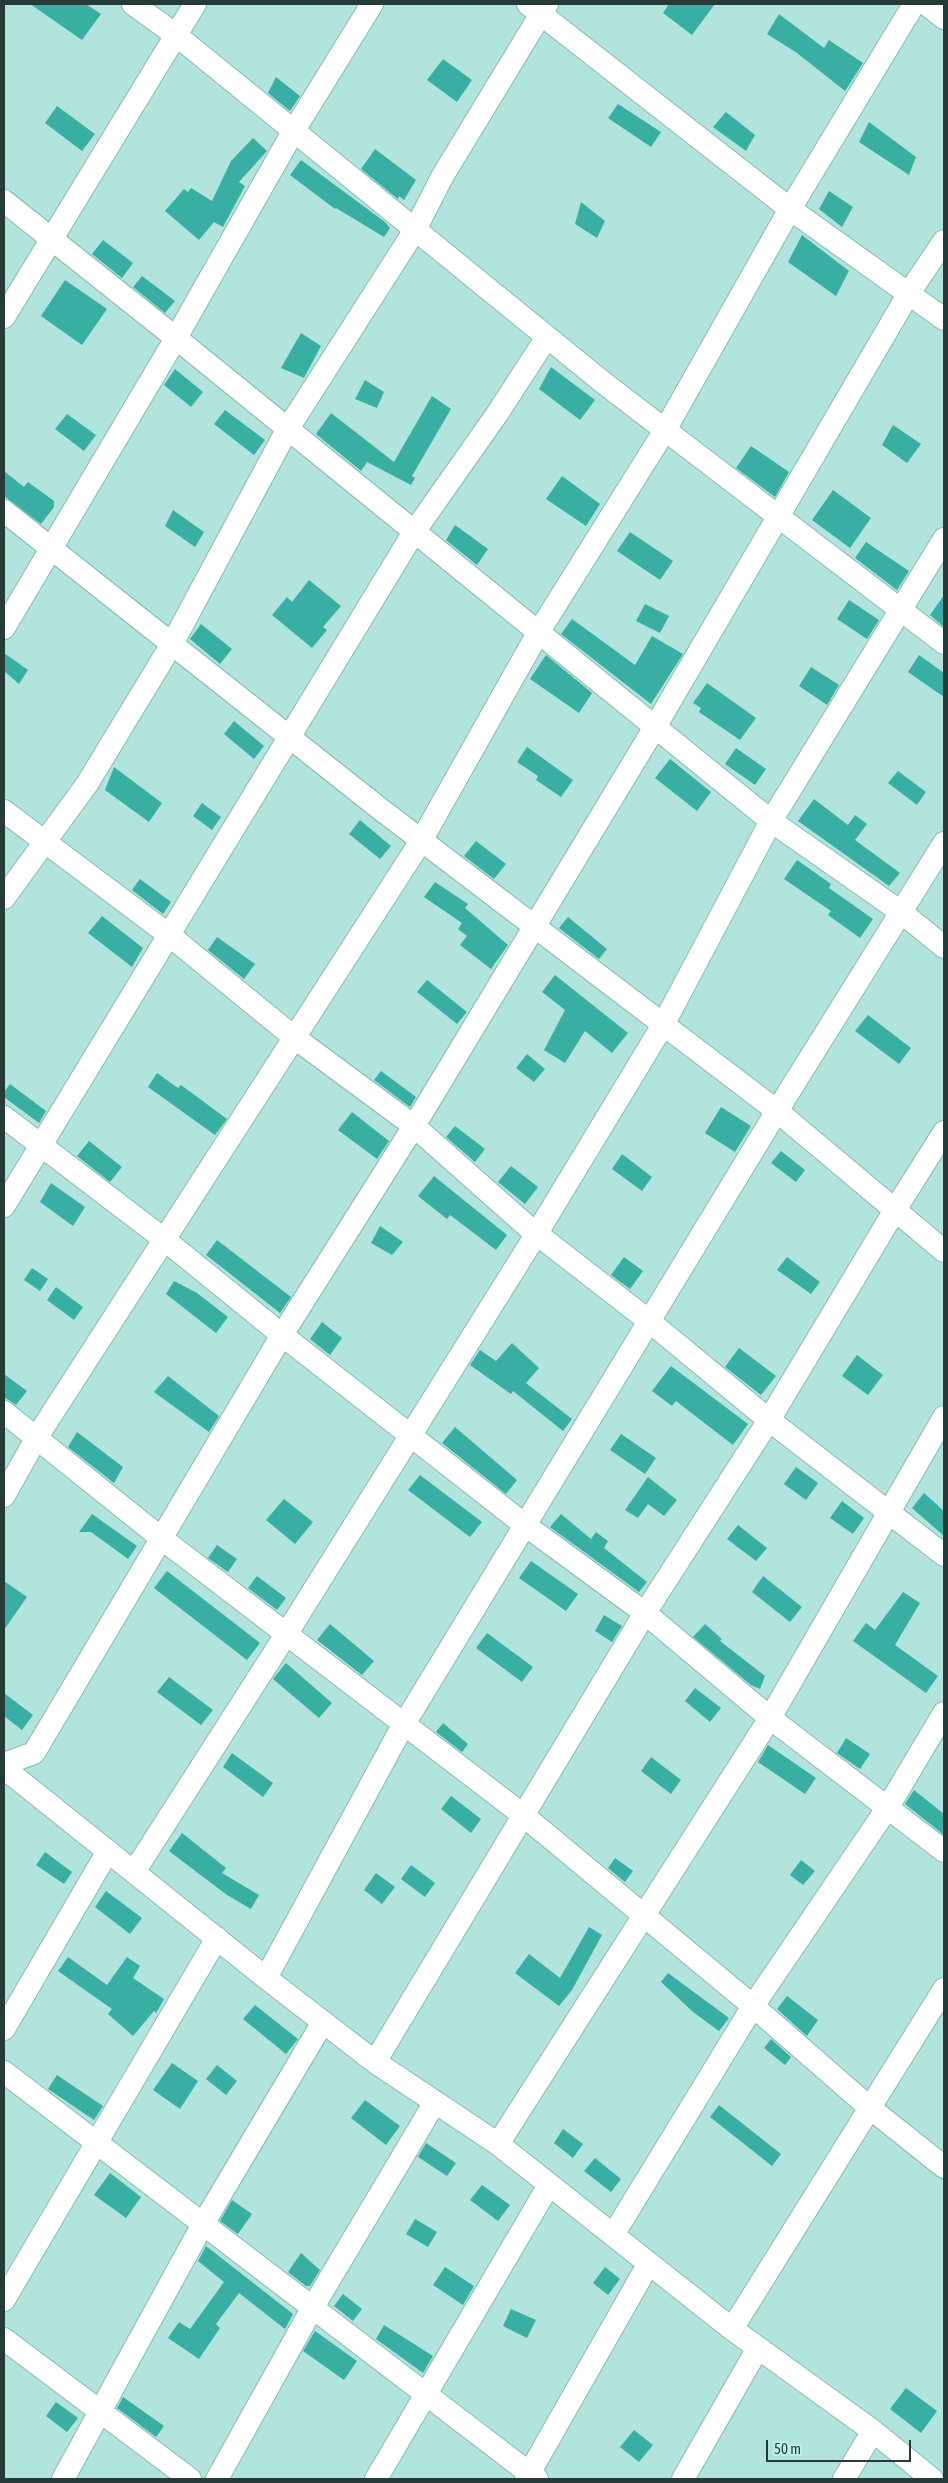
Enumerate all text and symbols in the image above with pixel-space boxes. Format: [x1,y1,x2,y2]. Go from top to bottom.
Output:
scale bar [768,2430,913,2462]
text: 50 m [774,2440,801,2457]

